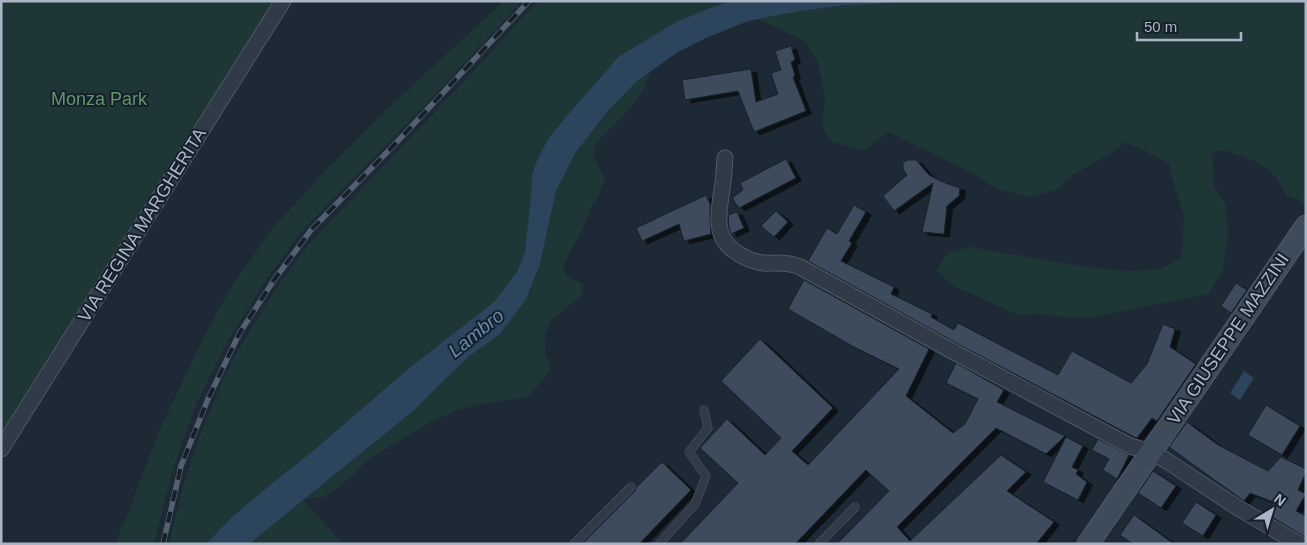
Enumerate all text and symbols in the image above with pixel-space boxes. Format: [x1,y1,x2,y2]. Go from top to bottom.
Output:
scale bar [1137,10,1241,42]
text: 50 m [1144,18,1177,35]
park label: Monza Park [51,89,148,109]
street label: VIA REGINA MARGHERITA [74,124,210,326]
street label: VIA GIUSEPPE MAZZINI [1163,250,1293,428]
water label: Lambro [444,305,508,361]
north arrow [1247,485,1297,535]
text: N [1271,490,1289,509]

